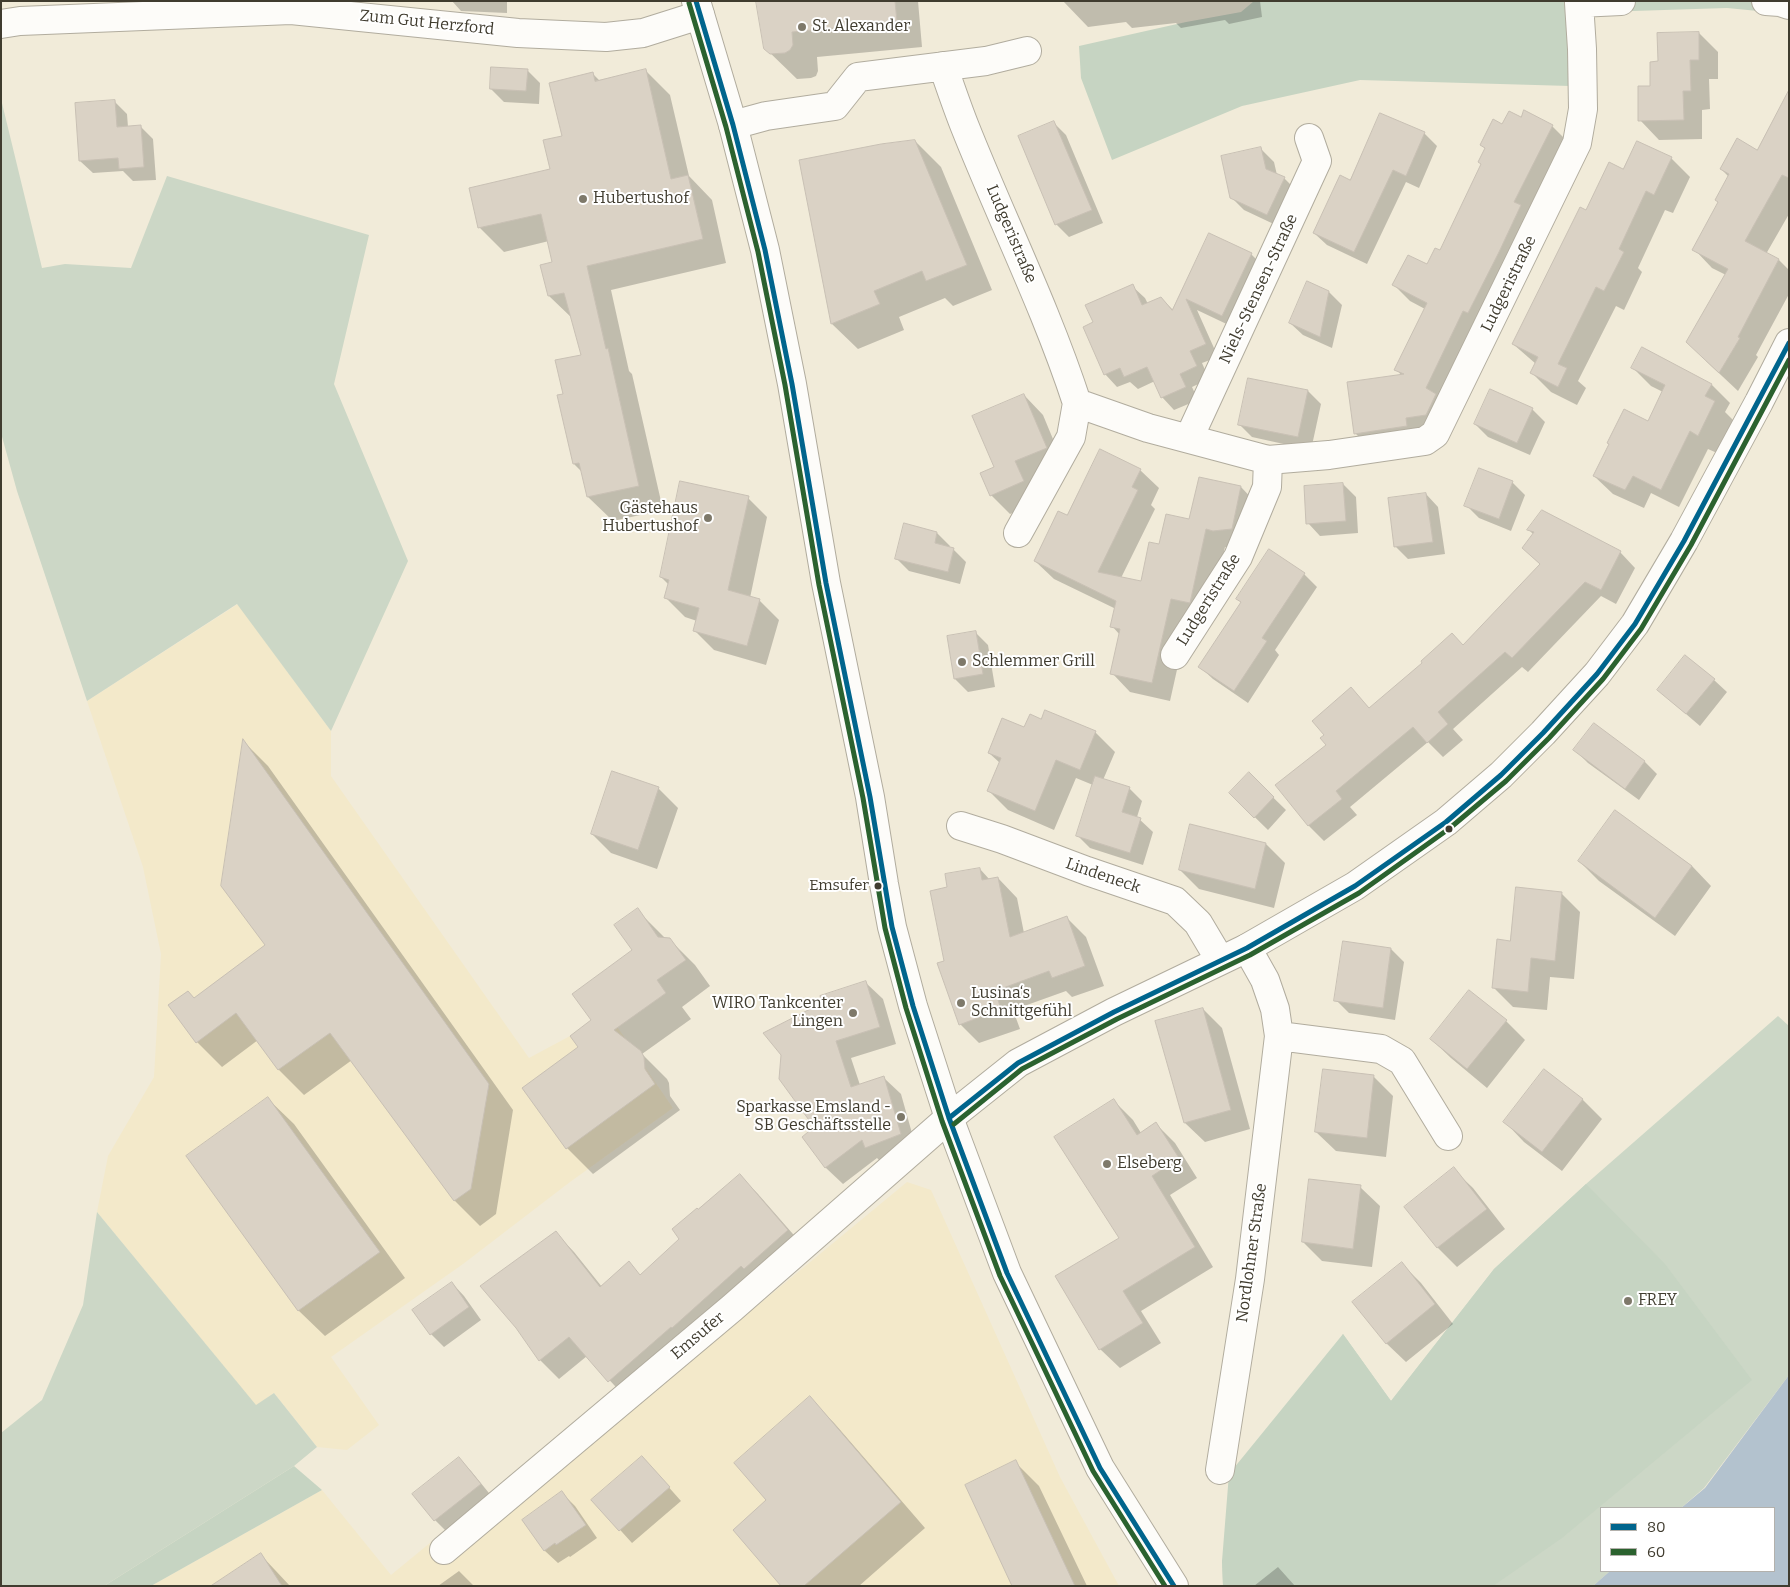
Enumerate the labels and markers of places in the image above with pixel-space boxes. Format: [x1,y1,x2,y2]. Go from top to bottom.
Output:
place label: St. Alexander [812,17,910,37]
marker: St. Alexander [796,21,808,33]
place label: Hubertushof [593,189,689,209]
marker: Hubertushof [577,193,589,205]
place label: Gästehaus Hubertushof [602,499,698,537]
marker: Gästehaus Hubertushof [702,512,714,524]
place label: Schlemmer Grill [972,652,1095,672]
marker: Schlemmer Grill [956,656,968,668]
unlabelled marker [1444,824,1454,834]
place label: Emsufer [809,877,869,895]
marker: Emsufer [873,881,883,891]
place label: Lusina‘s Schnittgefühl [971,984,1072,1022]
place label: WIRO Tankcenter Lingen [712,994,843,1032]
marker: Lusina‘s Schnittgefühl [955,997,967,1009]
marker: WIRO Tankcenter Lingen [847,1007,859,1019]
place label: Sparkasse Emsland - SB Geschäftsstelle [736,1098,891,1136]
marker: Sparkasse Emsland - SB Geschäftsstelle [895,1111,907,1123]
place label: Elseberg [1117,1154,1182,1174]
marker: Elseberg [1101,1158,1113,1170]
place label: FREY [1638,1291,1677,1311]
marker: FREY [1622,1295,1634,1307]

